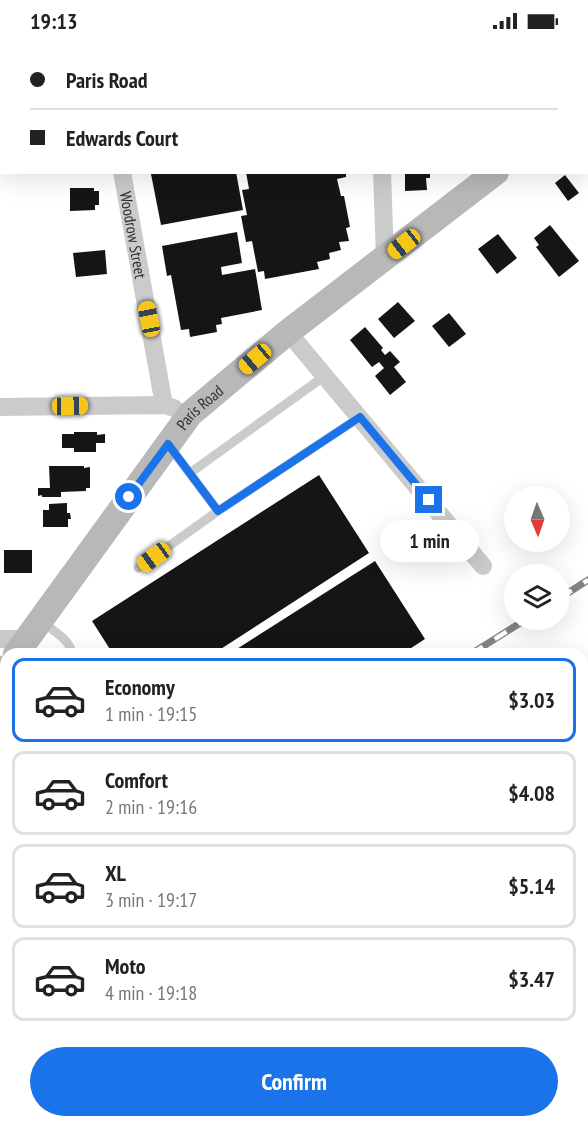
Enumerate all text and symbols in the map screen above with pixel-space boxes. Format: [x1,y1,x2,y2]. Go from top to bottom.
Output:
text: 19:13 [30,7,78,35]
text: Paris Road [66,66,148,94]
text: Edwards Court [66,124,178,152]
street label: Woodrow Street [116,190,151,281]
car [384,226,424,262]
car [137,300,161,338]
car [235,341,275,377]
street label: Paris Road [172,381,227,434]
car [52,397,88,415]
route start [115,483,142,510]
route end [415,486,442,513]
north arrow [504,486,570,552]
map controls [504,486,570,630]
callout: 1 min [380,521,478,563]
text: 1 min [409,528,450,554]
car [134,539,174,575]
button: layers [504,564,570,630]
icon: car [33,673,87,727]
text: Economy [105,673,175,701]
text: $3.03 [508,686,555,714]
text: 1 min · 19:15 [105,701,197,727]
icon: car [33,766,87,820]
text: Comfort [105,766,168,794]
text: $4.08 [508,779,555,807]
text: 2 min · 19:16 [105,794,197,820]
icon: car [33,859,87,913]
text: XL [105,859,126,887]
text: $5.14 [508,872,555,900]
text: 3 min · 19:17 [105,887,197,913]
icon: car [33,952,87,1006]
text: Moto [105,952,146,980]
text: $3.47 [508,965,555,993]
text: 4 min · 19:18 [105,980,197,1006]
button: Confirm [30,1047,558,1116]

